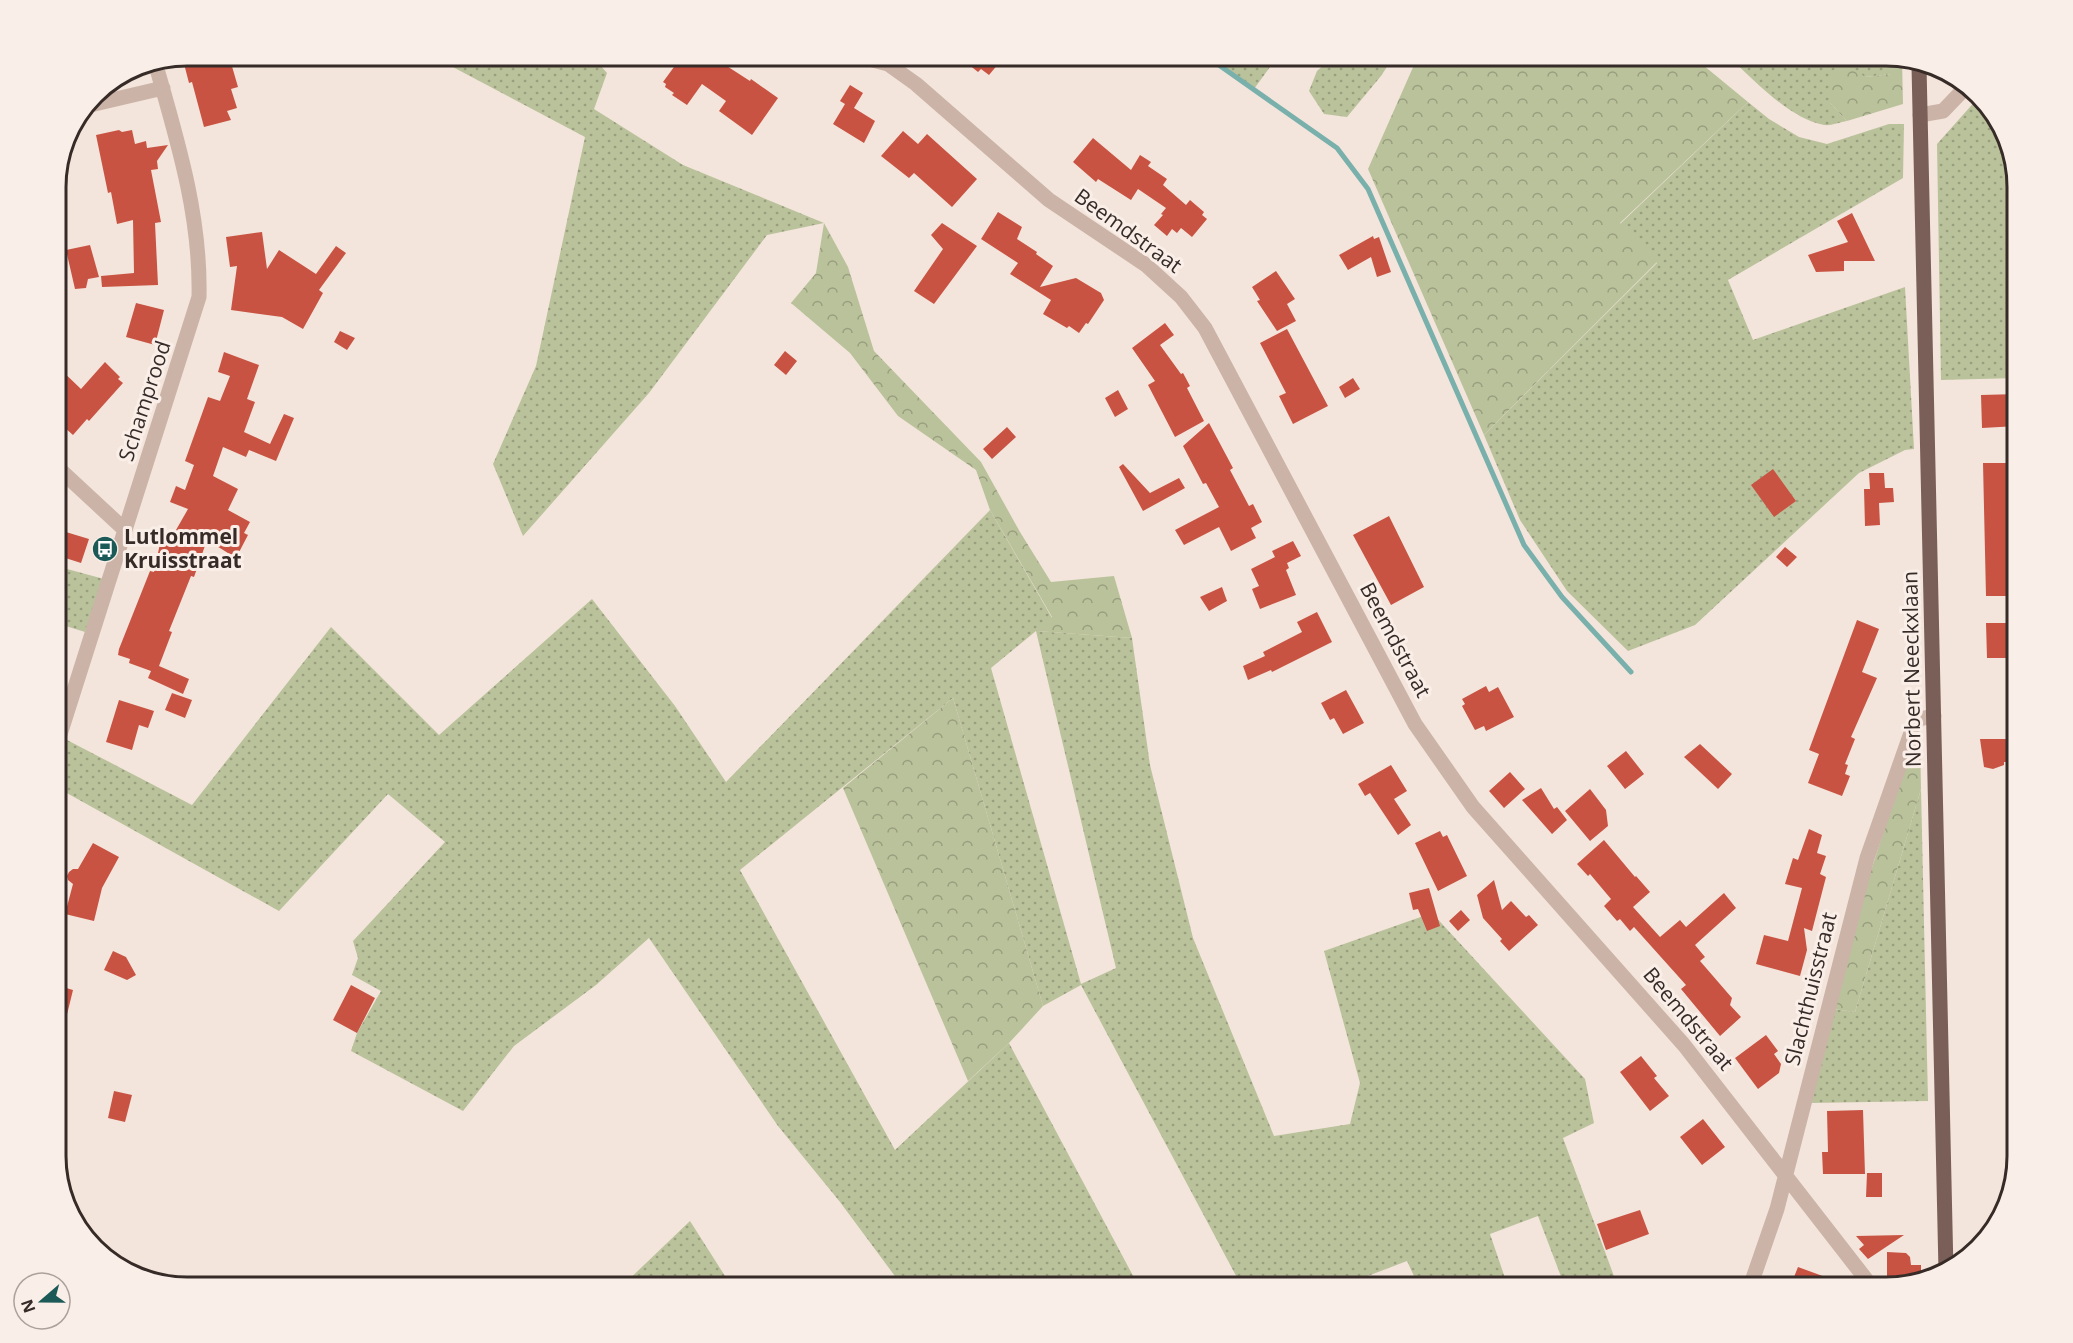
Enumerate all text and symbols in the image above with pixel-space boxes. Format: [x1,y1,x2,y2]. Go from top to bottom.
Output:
street label: Beemdstraat [1069,182,1188,279]
street label: Schamprood [111,337,177,465]
place label: Lutlommel Kruisstraat [124,522,242,574]
bus stop icon: Lutlommel Kruisstraat [90,534,120,564]
street label: Norbert Neeckxlaan [1895,571,1927,767]
street label: Beemdstraat [1354,577,1438,702]
street label: Slachthuisstraat [1777,909,1843,1068]
street label: Beemdstraat [1637,961,1740,1076]
north arrow [12,1271,72,1331]
text: N [15,1296,40,1316]

